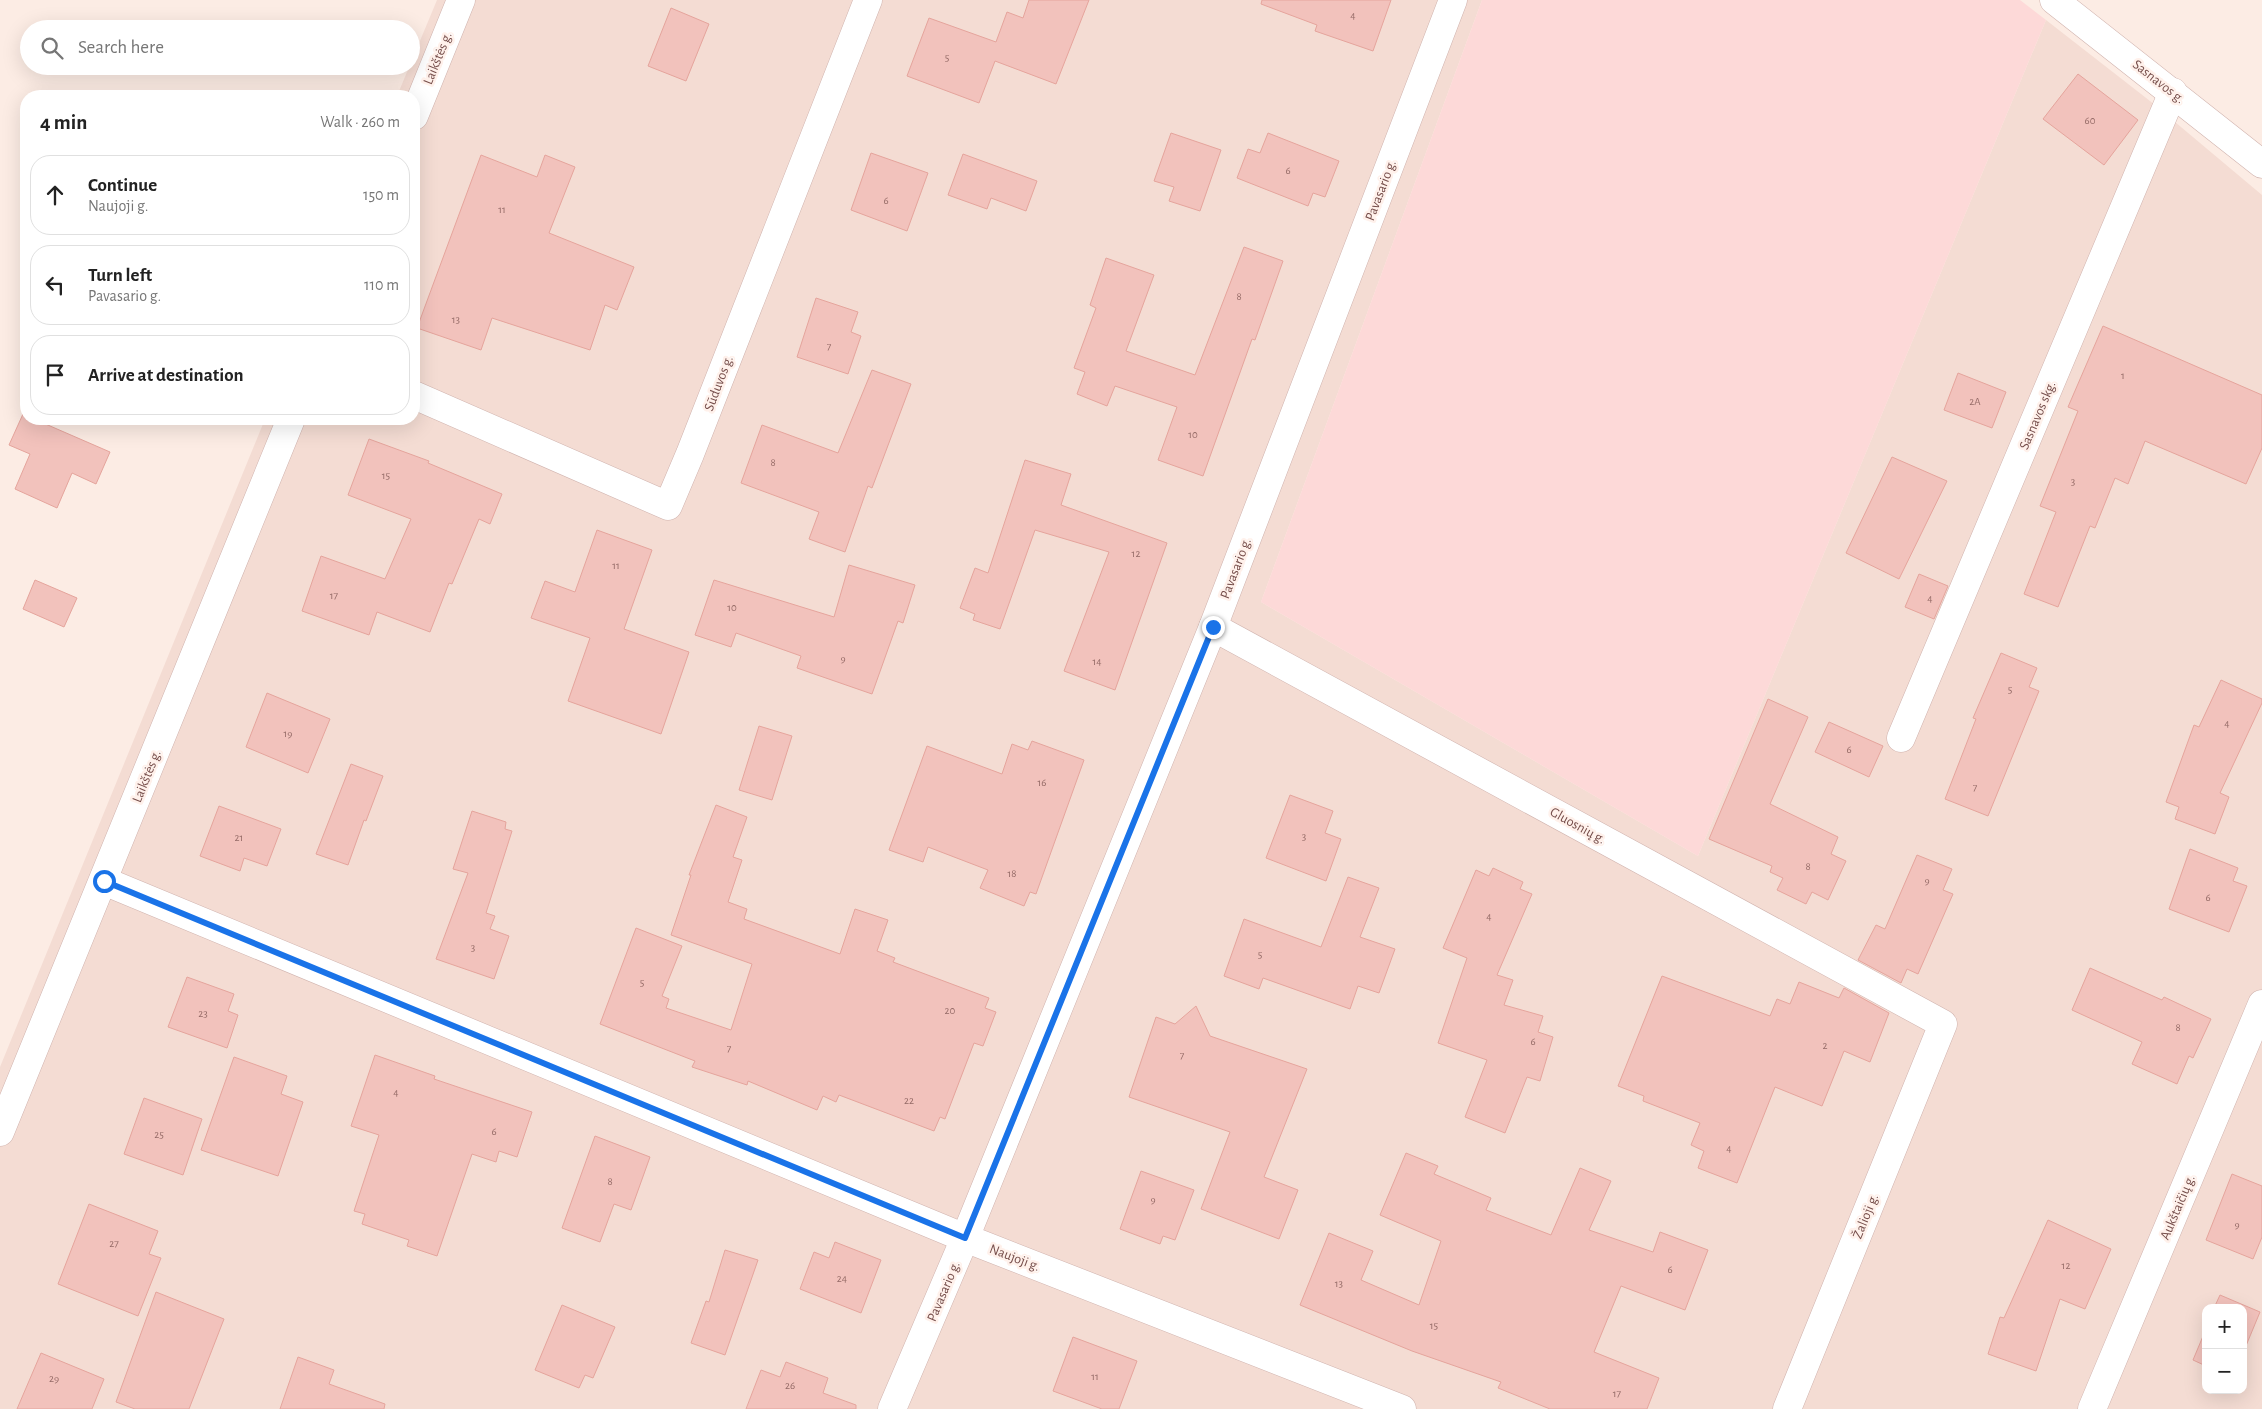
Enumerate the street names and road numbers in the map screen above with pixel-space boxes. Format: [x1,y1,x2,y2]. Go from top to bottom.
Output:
street label: Laikštės g. [421,30,455,87]
street label: Sasnavos g. [2130,57,2187,106]
street label: Pavasario g. [1363,158,1399,223]
street label: Sūduvos g. [702,354,736,413]
street label: Sasnavos skg. [2017,379,2059,452]
street label: Pavasario g. [1218,536,1254,601]
street label: Laikštės g. [130,748,164,805]
street label: Gluosnių g. [1547,805,1608,847]
street label: Aukštaičių g. [2158,1173,2198,1242]
street label: Žalioji g. [1849,1191,1881,1241]
street label: Naujoji g. [987,1242,1042,1274]
street label: Pavasario g. [925,1259,963,1324]

